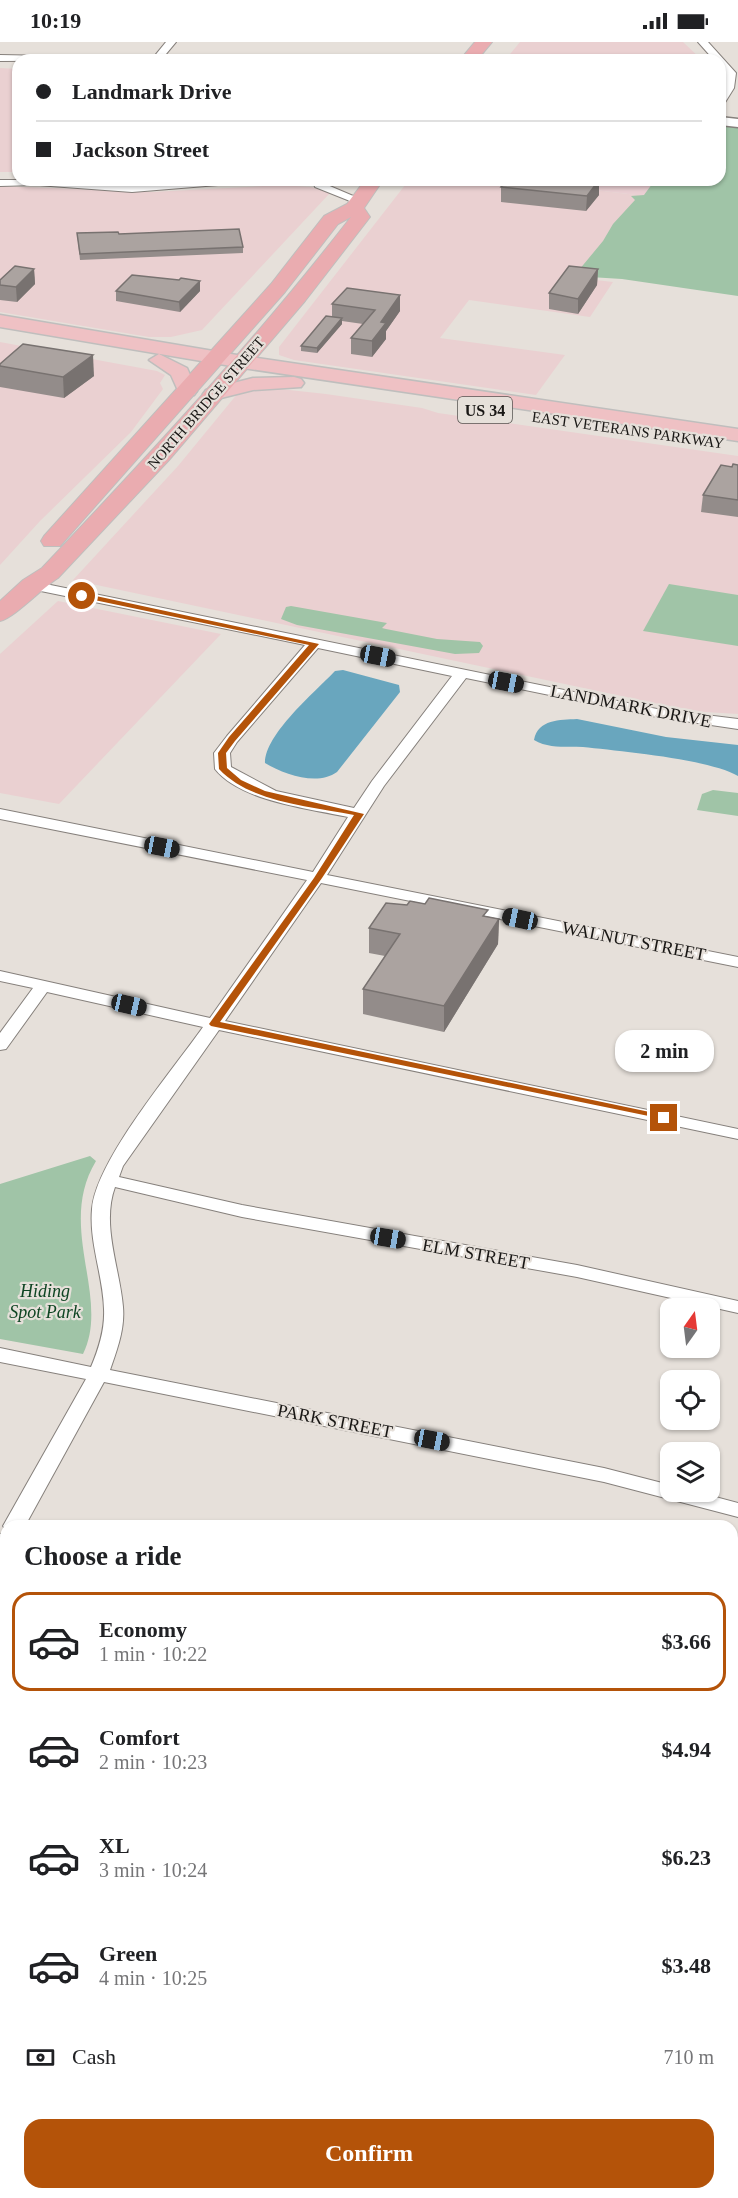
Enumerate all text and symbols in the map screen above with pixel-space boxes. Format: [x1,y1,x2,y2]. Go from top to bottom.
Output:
text: 10:19 [30,8,81,33]
text: Landmark Drive [72,79,232,104]
text: Jackson Street [72,137,209,162]
street label: NORTH BRIDGE STREET [144,334,268,472]
road number: US 34 [458,397,512,423]
street label: EAST VETERANS PARKWAY [531,409,725,451]
route start [68,582,95,609]
car [359,644,397,668]
car [487,670,525,694]
street label: LANDMARK DRIVE [549,681,713,731]
car [143,835,181,859]
car [501,906,539,932]
street label: WALNUT STREET [560,917,708,965]
car [109,992,149,1018]
callout: 2 min [614,1031,714,1073]
text: 2 min [640,1040,689,1062]
route end [650,1104,677,1131]
car [369,1226,407,1250]
street label: ELM STREET [421,1235,531,1273]
park label: Hiding Spot Park [9,1281,82,1322]
north arrow [660,1298,720,1358]
map controls [660,1298,720,1502]
button: locate [660,1370,720,1430]
street label: PARK STREET [276,1400,394,1442]
car [413,1428,451,1452]
button: layers [660,1442,720,1502]
text: Choose a ride [24,1541,182,1571]
icon: car [27,1615,81,1669]
text: Economy [99,1617,187,1642]
text: $3.66 [662,1629,711,1654]
text: 1 min · 10:22 [99,1643,207,1665]
icon: car [27,1723,81,1777]
text: Comfort [99,1725,180,1750]
text: $4.94 [662,1737,711,1762]
text: 2 min · 10:23 [99,1751,207,1773]
icon: car [27,1831,81,1885]
text: XL [99,1833,130,1858]
text: $6.23 [662,1845,711,1870]
text: 3 min · 10:24 [99,1859,207,1881]
icon: car [27,1939,81,1993]
text: Green [99,1941,157,1966]
text: $3.48 [662,1953,711,1978]
text: 4 min · 10:25 [99,1967,207,1989]
icon: cash [24,2041,57,2074]
text: Cash [72,2044,116,2069]
text: 710 m [663,2046,714,2068]
button: Confirm [24,2119,714,2188]

